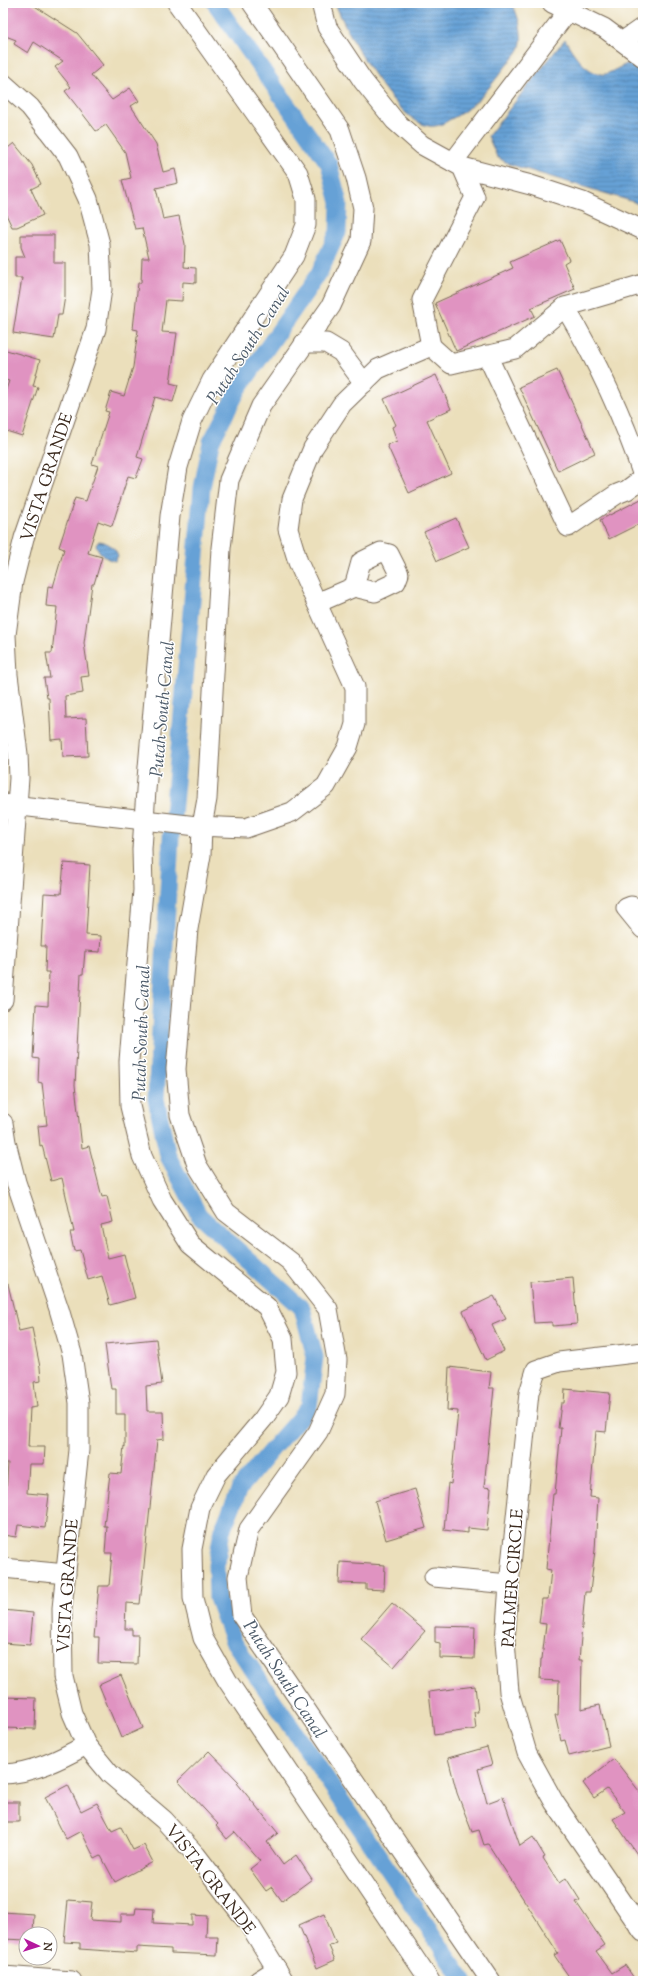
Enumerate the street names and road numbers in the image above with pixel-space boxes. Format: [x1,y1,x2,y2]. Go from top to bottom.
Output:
street label: VISTA GRANDE [16,410,80,545]
street label: PALMER CIRCLE [497,1508,531,1648]
street label: VISTA GRANDE [52,1518,86,1654]
street label: VISTA GRANDE [159,1820,260,1941]

